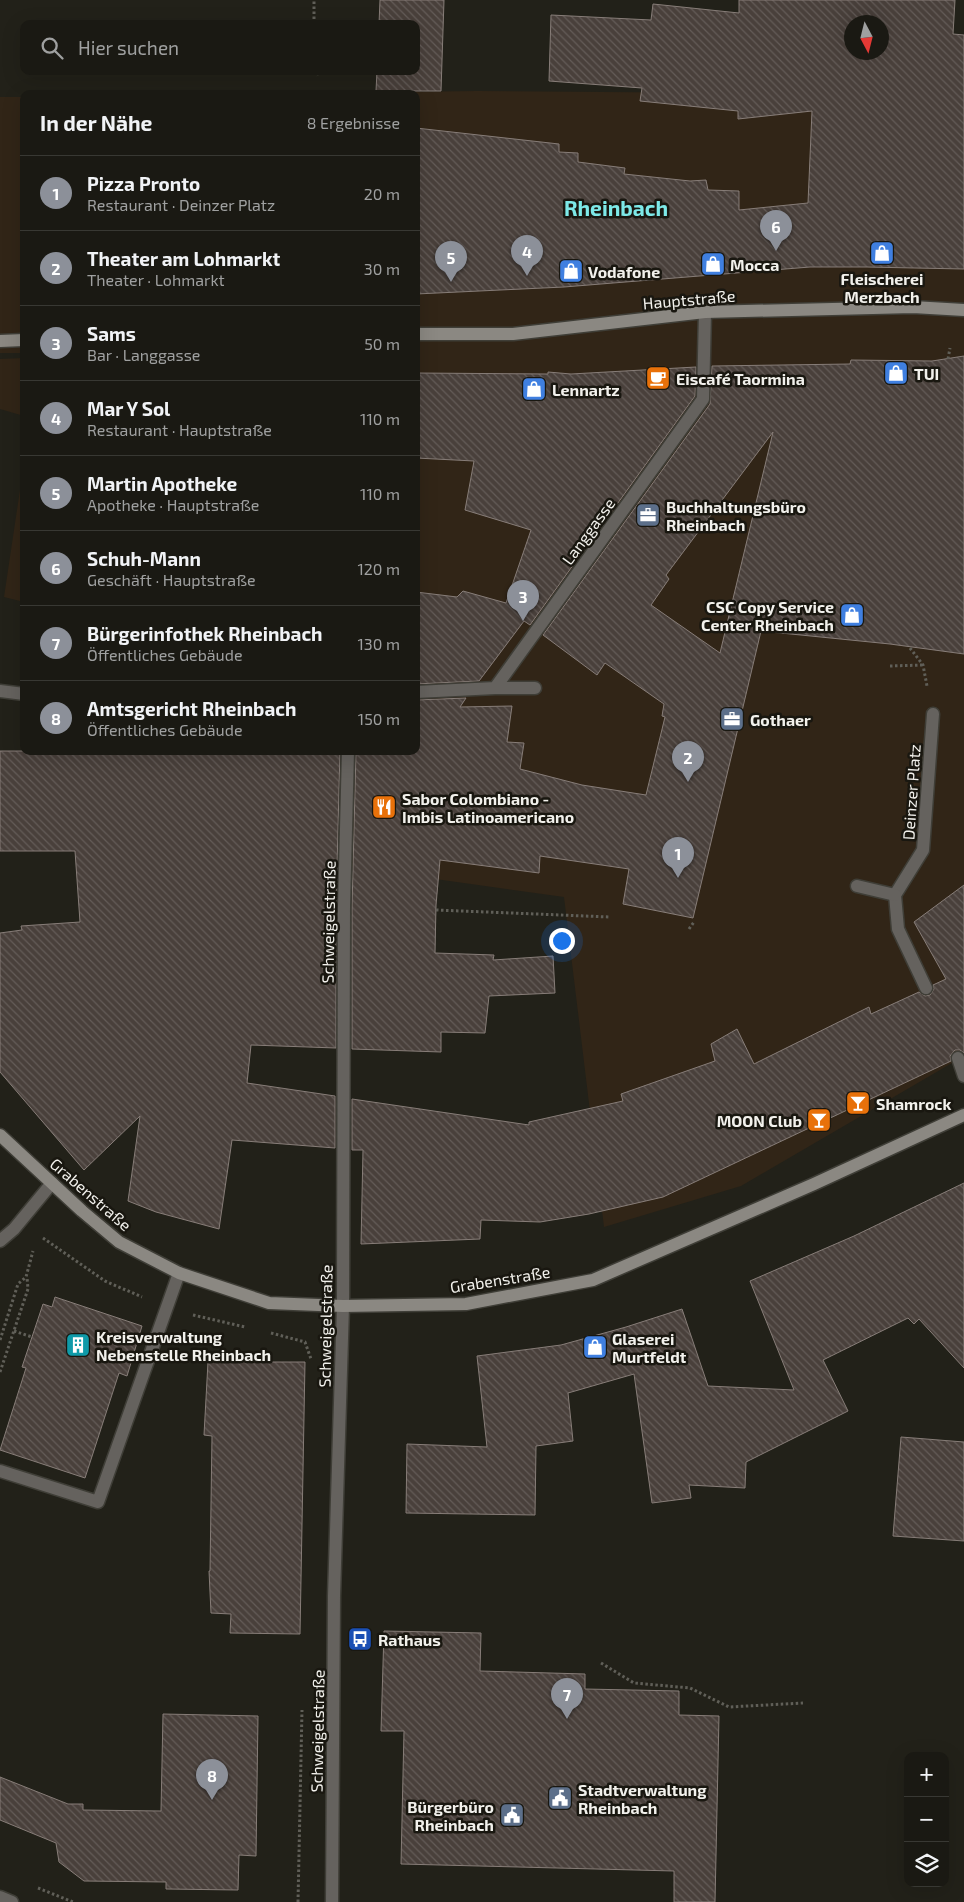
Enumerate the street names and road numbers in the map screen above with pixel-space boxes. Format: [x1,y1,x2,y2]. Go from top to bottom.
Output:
street label: Hauptstraße [642,285,736,313]
street label: Langgasse [557,494,619,568]
street label: Deinzer Platz [898,743,924,841]
street label: Schweigelstraße [317,860,339,984]
street label: Grabenstraße [47,1154,135,1234]
street label: Grabenstraße [449,1262,551,1296]
street label: Schweigelstraße [314,1264,336,1388]
street label: Schweigelstraße [306,1669,328,1793]

